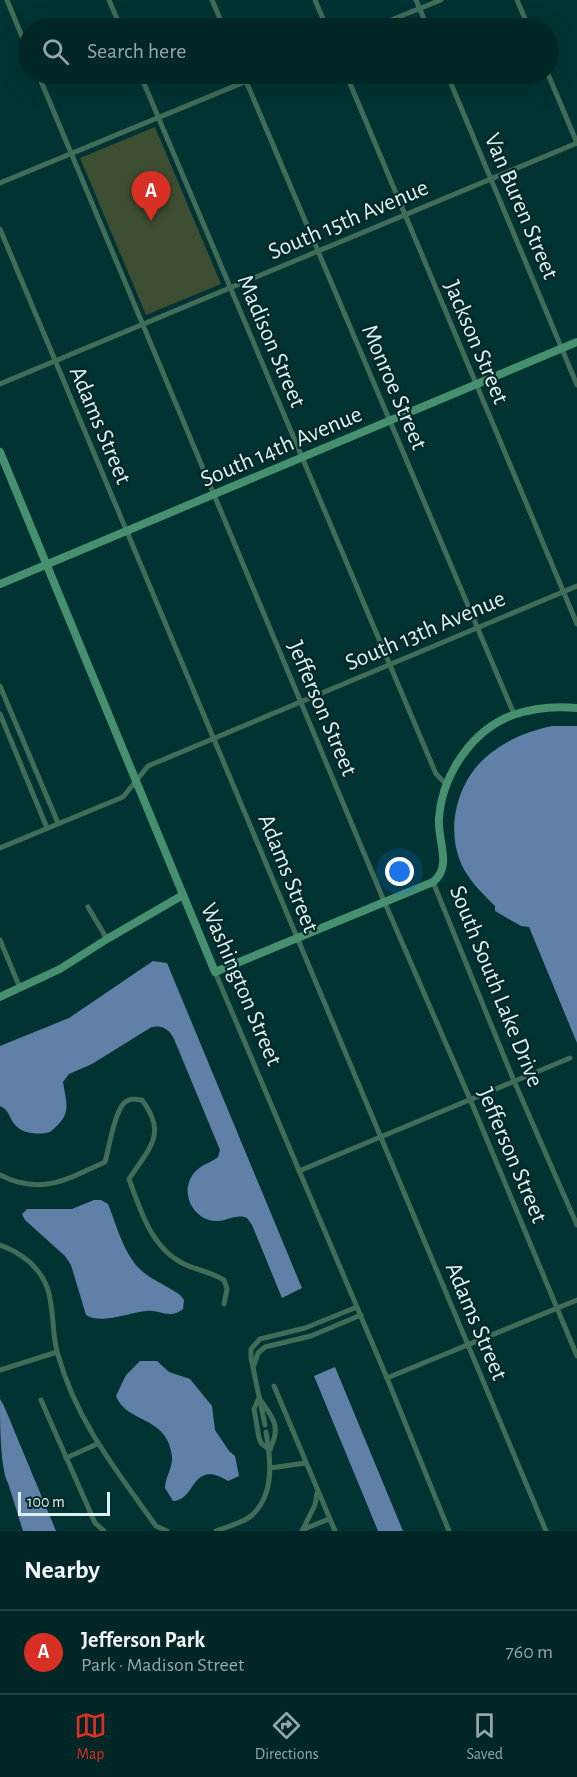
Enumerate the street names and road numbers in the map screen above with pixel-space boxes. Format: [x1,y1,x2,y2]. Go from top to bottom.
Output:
street label: Van Buren Street [480,130,563,283]
street label: South 15th Avenue [265,175,432,264]
street label: Madison Street [232,272,310,411]
street label: Jackson Street [439,277,513,408]
street label: Monroe Street [357,321,431,454]
street label: Adams Street [65,363,136,488]
street label: South 14th Avenue [197,402,366,492]
street label: South 13th Avenue [342,586,509,675]
street label: Jefferson Street [283,637,361,780]
street label: Adams Street [253,811,323,936]
street label: South South Lake Drive [445,882,547,1090]
street label: Washington Street [196,900,286,1070]
street label: Jefferson Street [473,1084,551,1227]
street label: Adams Street [441,1259,512,1384]

